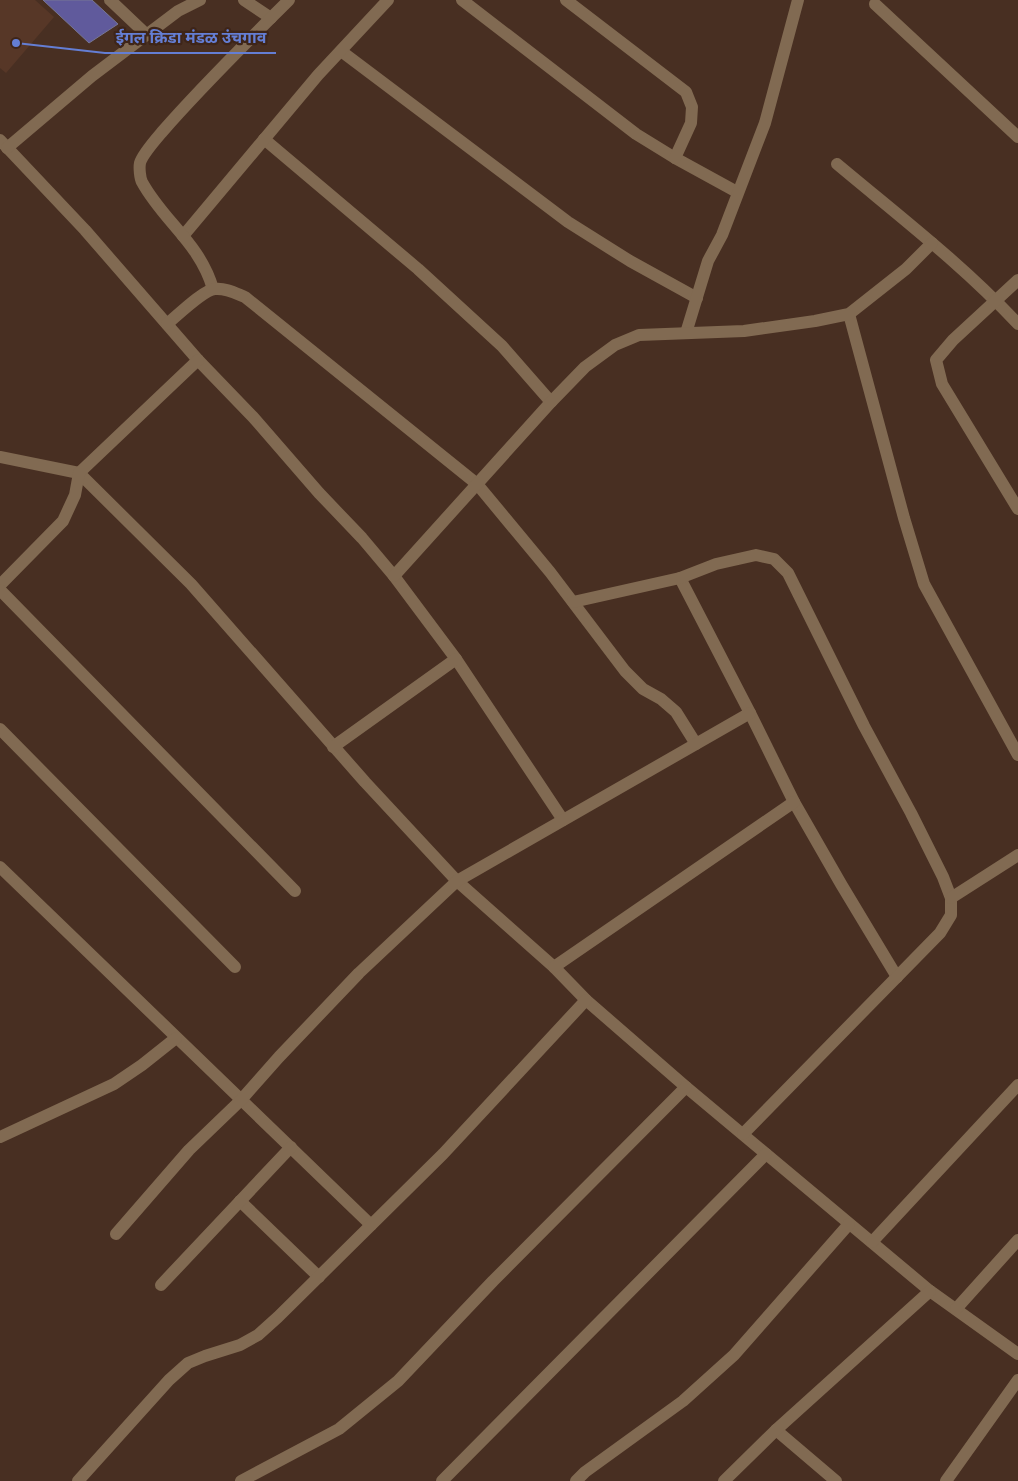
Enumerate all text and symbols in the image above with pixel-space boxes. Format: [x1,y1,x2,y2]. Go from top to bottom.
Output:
callout: ईगल क्रिडा मंडळ उंचगाव [105,22,276,53]
text: ईगल क्रिडा मंडळ उंचगाव [116,27,267,46]

